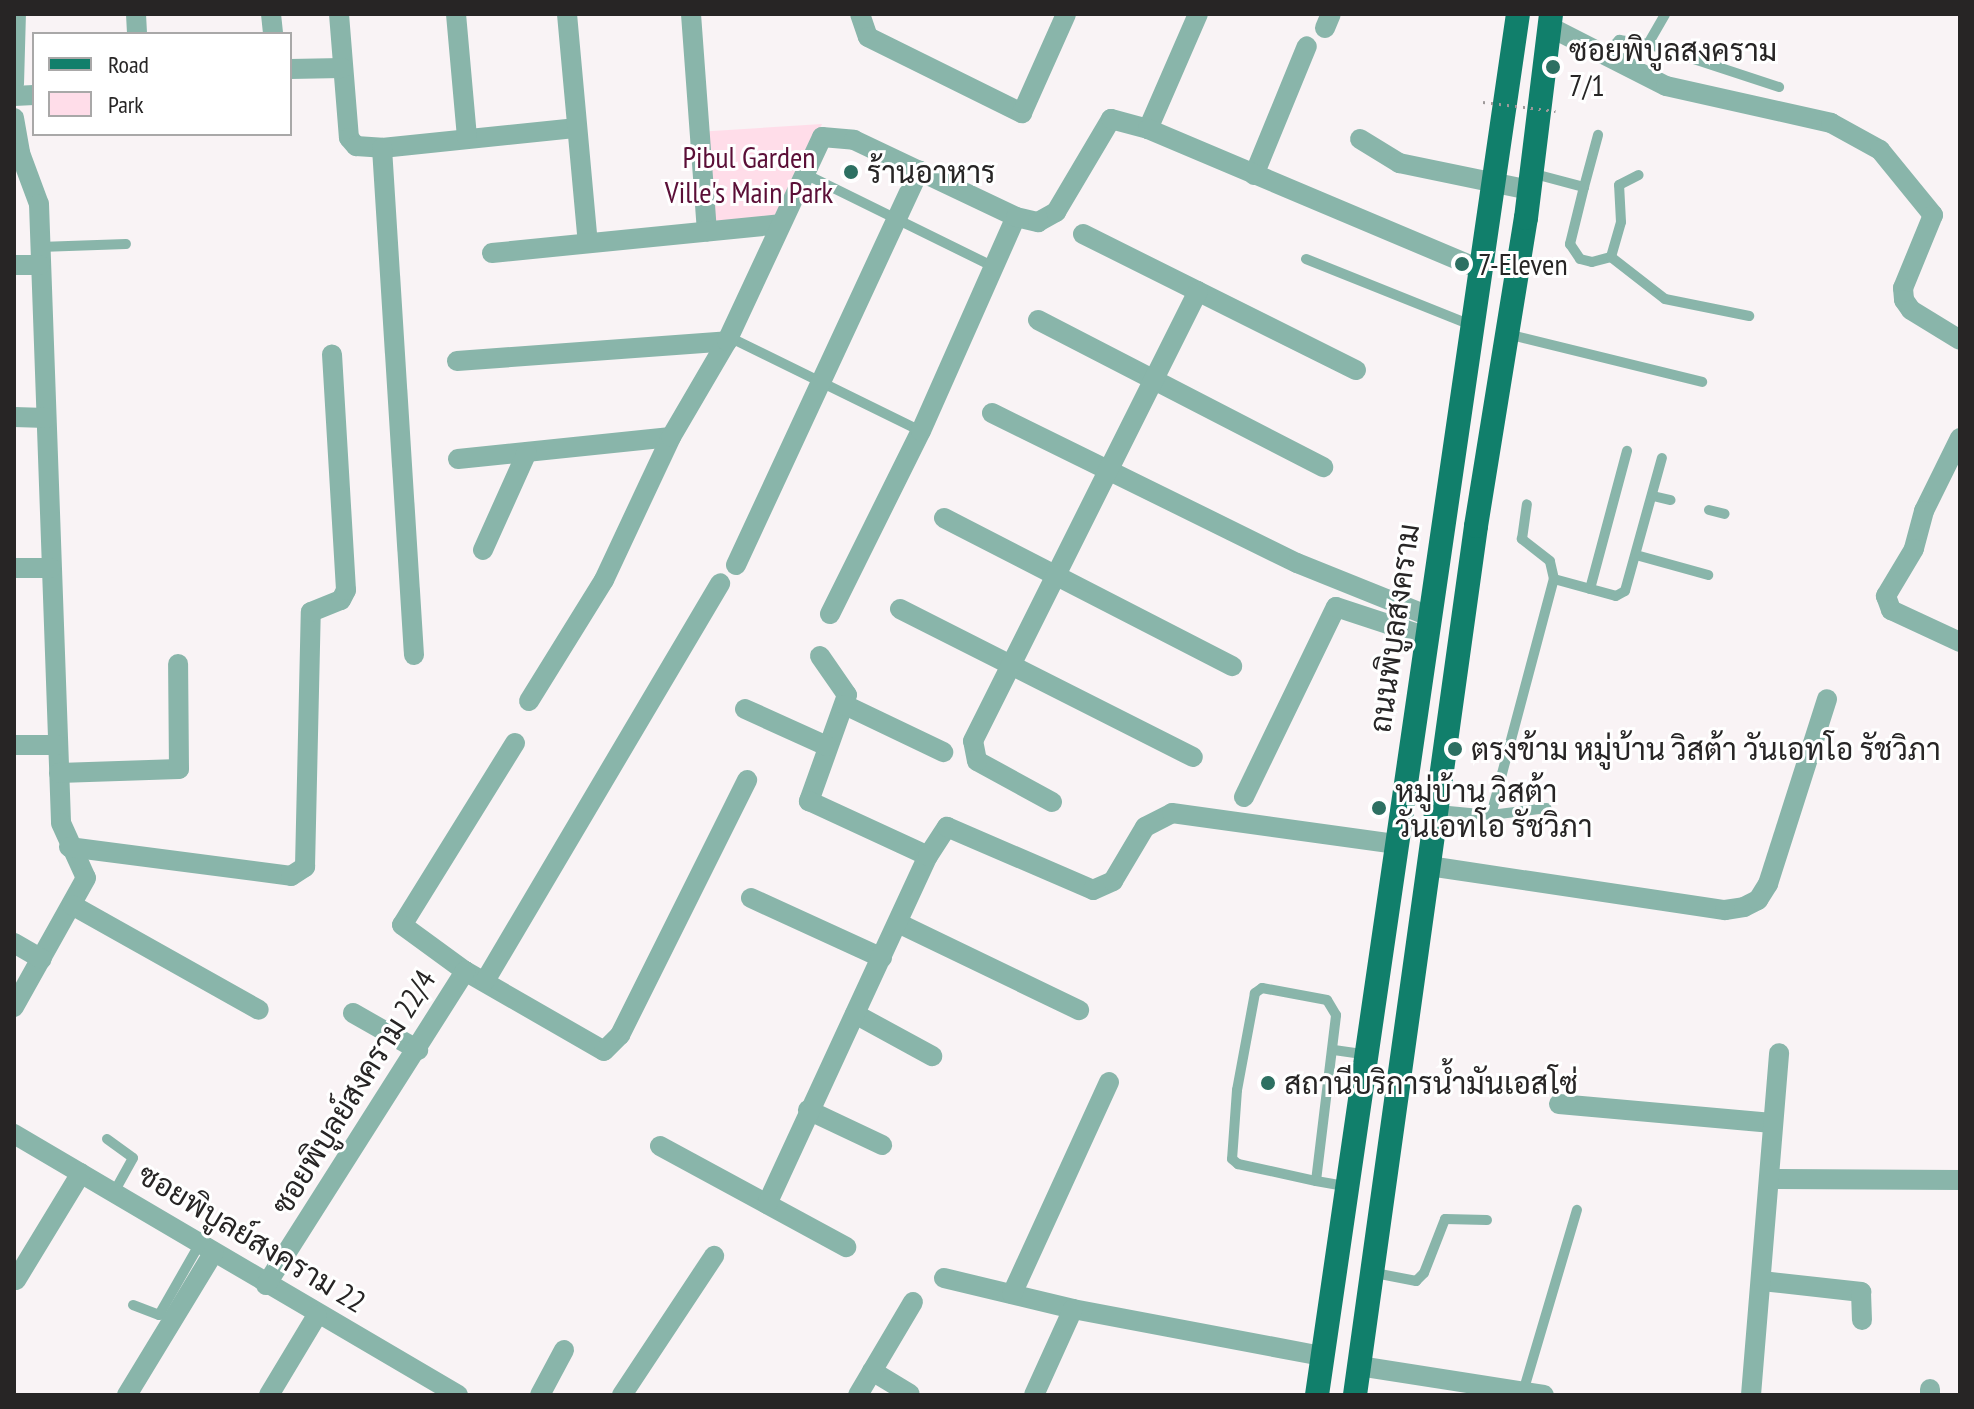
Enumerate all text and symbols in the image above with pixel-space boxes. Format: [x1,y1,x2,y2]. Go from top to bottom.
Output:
legend [32,32,292,136]
place label: ซอยพิบูลสงคราม 7/1 [1569,32,1777,102]
text: Road [108,49,149,80]
marker: ซอยพิบูลสงคราม 7/1 [1544,58,1562,76]
text: Park [108,89,144,120]
park label: Pibul Garden Ville's Main Park [665,139,833,210]
place label: ร้านอาหาร [867,154,995,190]
marker: ร้านอาหาร [842,163,860,181]
place label: 7-Eleven [1478,246,1568,282]
marker: 7-Eleven [1453,255,1471,273]
street label: ถนนพิบูลสงคราม [1362,521,1426,735]
place label: ตรงข้าม หมู่บ้าน วิสต้า วันเอทโอ รัชวิภา [1471,731,1941,767]
marker: ตรงข้าม หมู่บ้าน วิสต้า วันเอทโอ รัชวิภา [1446,740,1464,758]
place label: หมู่บ้าน วิสต้า วันเอทโอ รัชวิภา [1395,773,1593,844]
marker: หมู่บ้าน วิสต้า วันเอทโอ รัชวิภา [1370,799,1388,817]
street label: ซอยพิบูลย์สงคราม 22/4 [263,963,443,1221]
place label: สถานีบริการน้ำมันเอสโซ่ [1284,1065,1578,1101]
marker: สถานีบริการน้ำมันเอสโซ่ [1259,1074,1277,1092]
street label: ซอยพิบูลย์สงคราม 22 [132,1156,372,1320]

